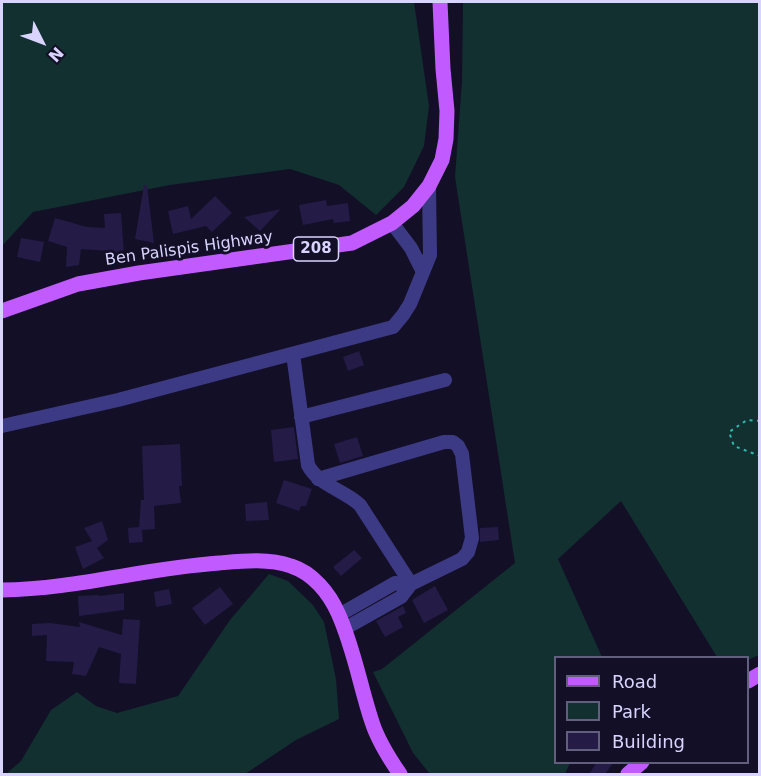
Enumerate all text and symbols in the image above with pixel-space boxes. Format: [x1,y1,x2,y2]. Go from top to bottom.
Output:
north arrow [12,12,72,72]
text: N [44,43,67,66]
street label: Ben Palispis Highway [104,228,274,270]
road number: 208 [294,237,338,261]
legend [554,656,749,764]
text: Road [612,671,657,692]
text: Park [612,701,651,722]
text: Building [612,731,685,752]

